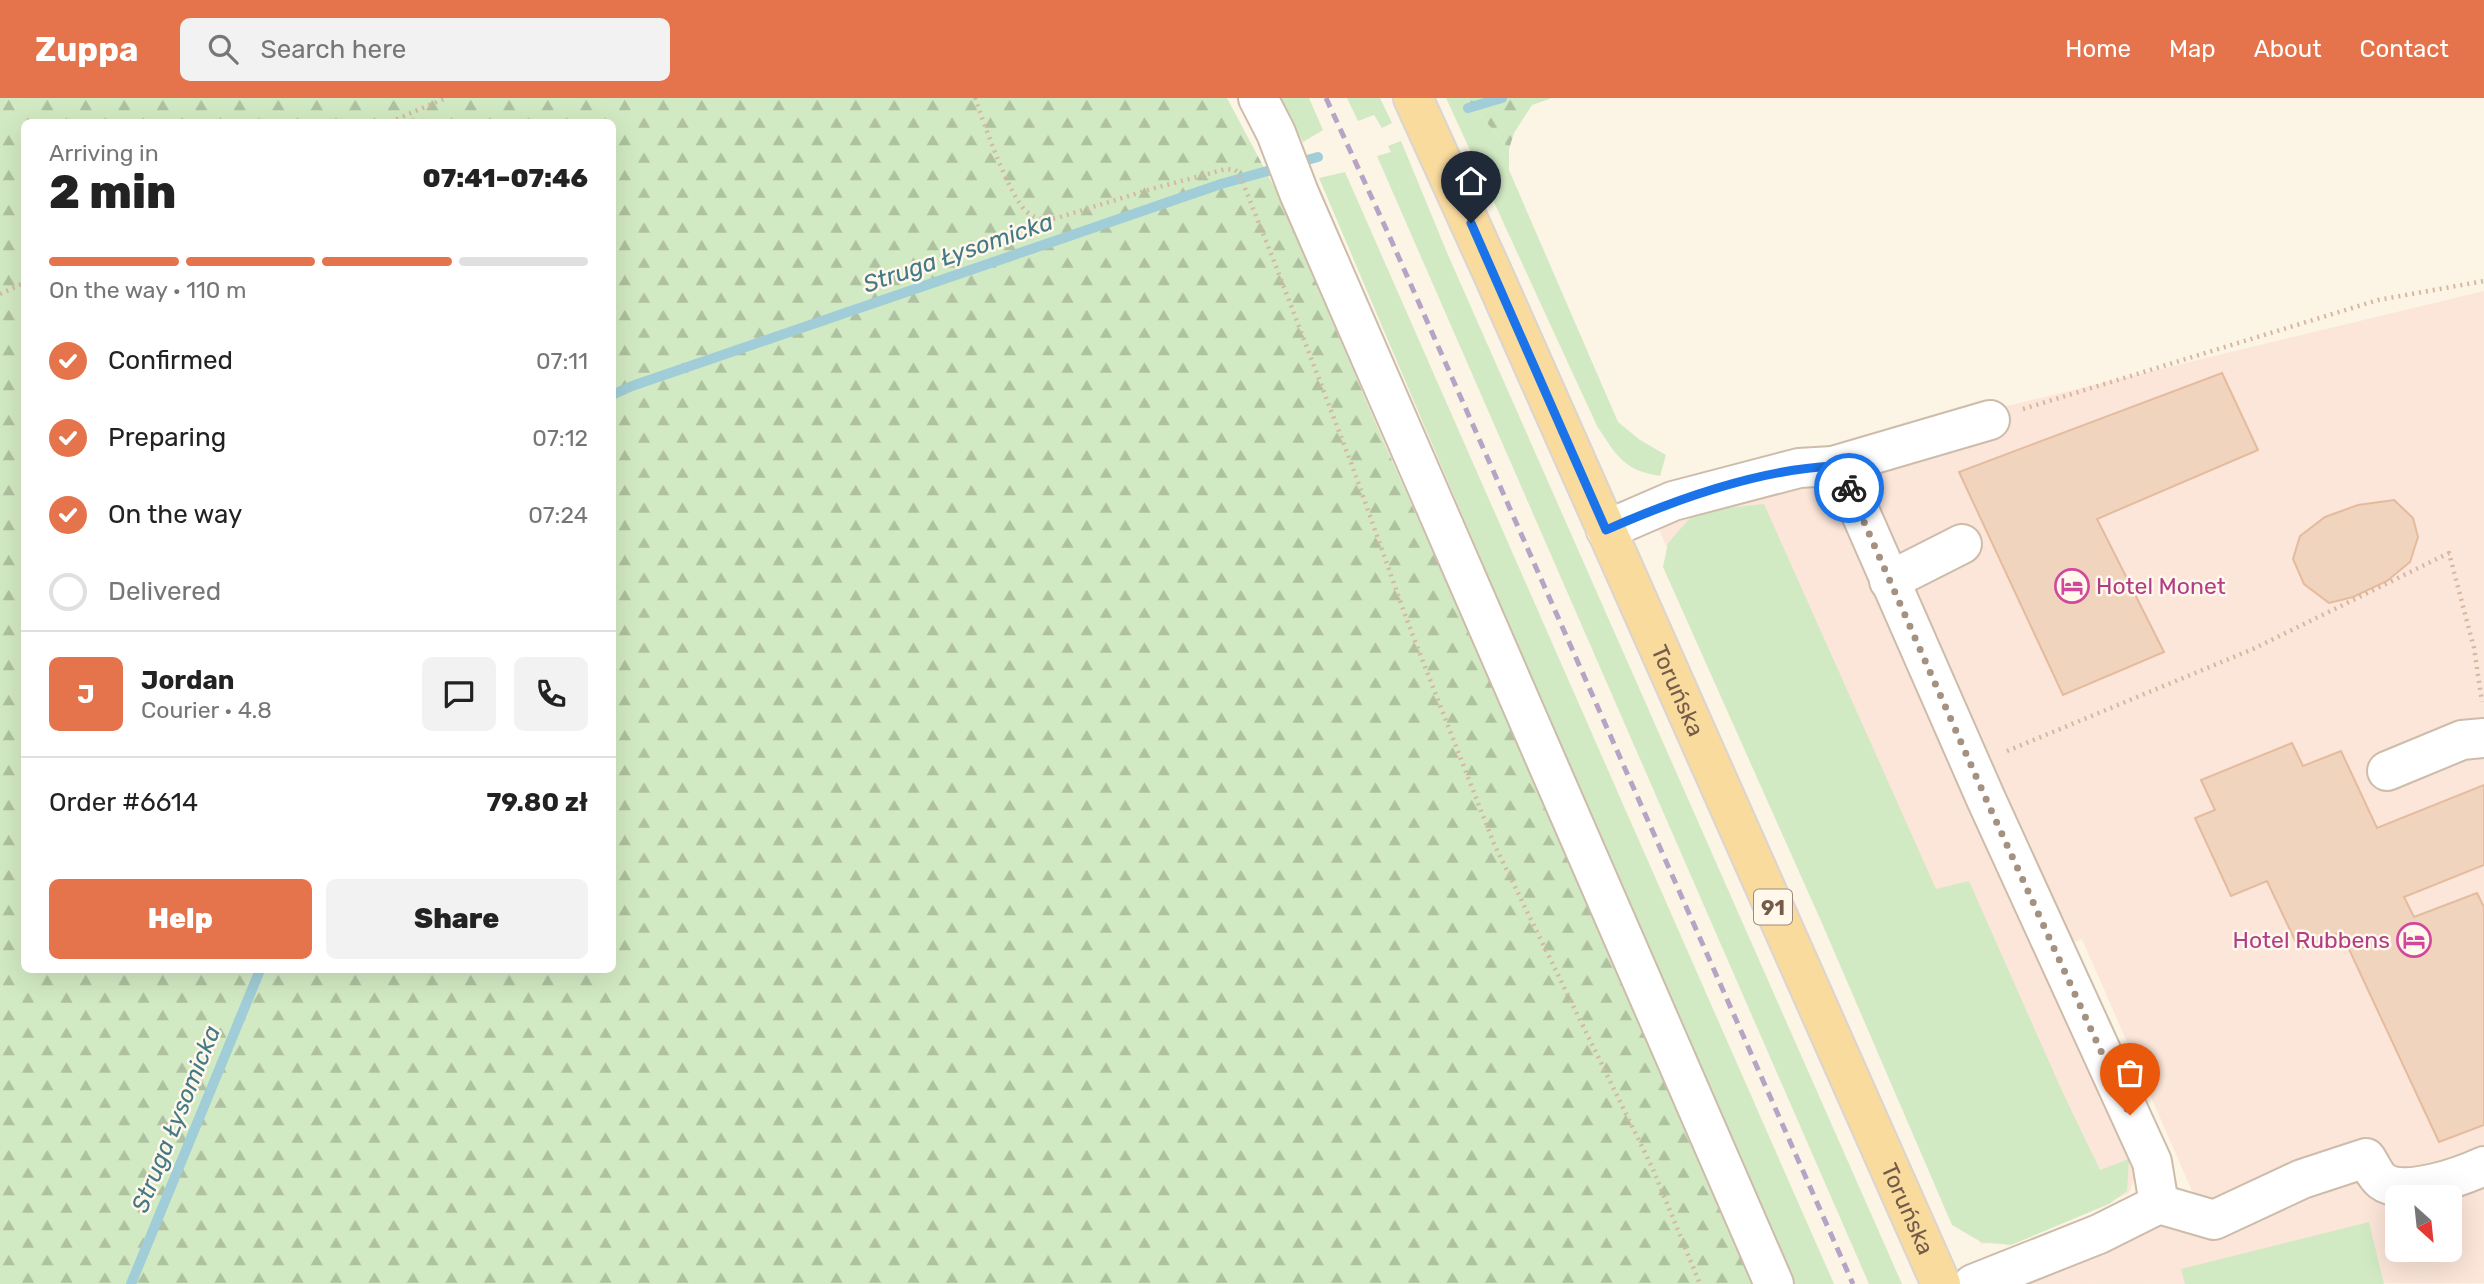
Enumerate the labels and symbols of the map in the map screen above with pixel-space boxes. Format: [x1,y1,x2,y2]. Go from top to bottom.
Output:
pin [1441,151,1501,223]
water label: Struga Łysomicka [859,207,1057,299]
courier [1814,453,1884,523]
hotel icon: Hotel Monet [2053,567,2091,605]
place label: Hotel Monet [2096,572,2226,600]
street label: Toruńska [1645,641,1710,741]
road number: 91 [1754,890,1792,924]
hotel icon: Hotel Rubbens [2395,921,2433,959]
place label: Hotel Rubbens [2233,926,2390,954]
water label: Struga Łysomicka [126,1021,226,1217]
pin [2100,1043,2160,1115]
street label: Toruńska [1875,1159,1940,1259]
north arrow [2385,1185,2462,1262]

